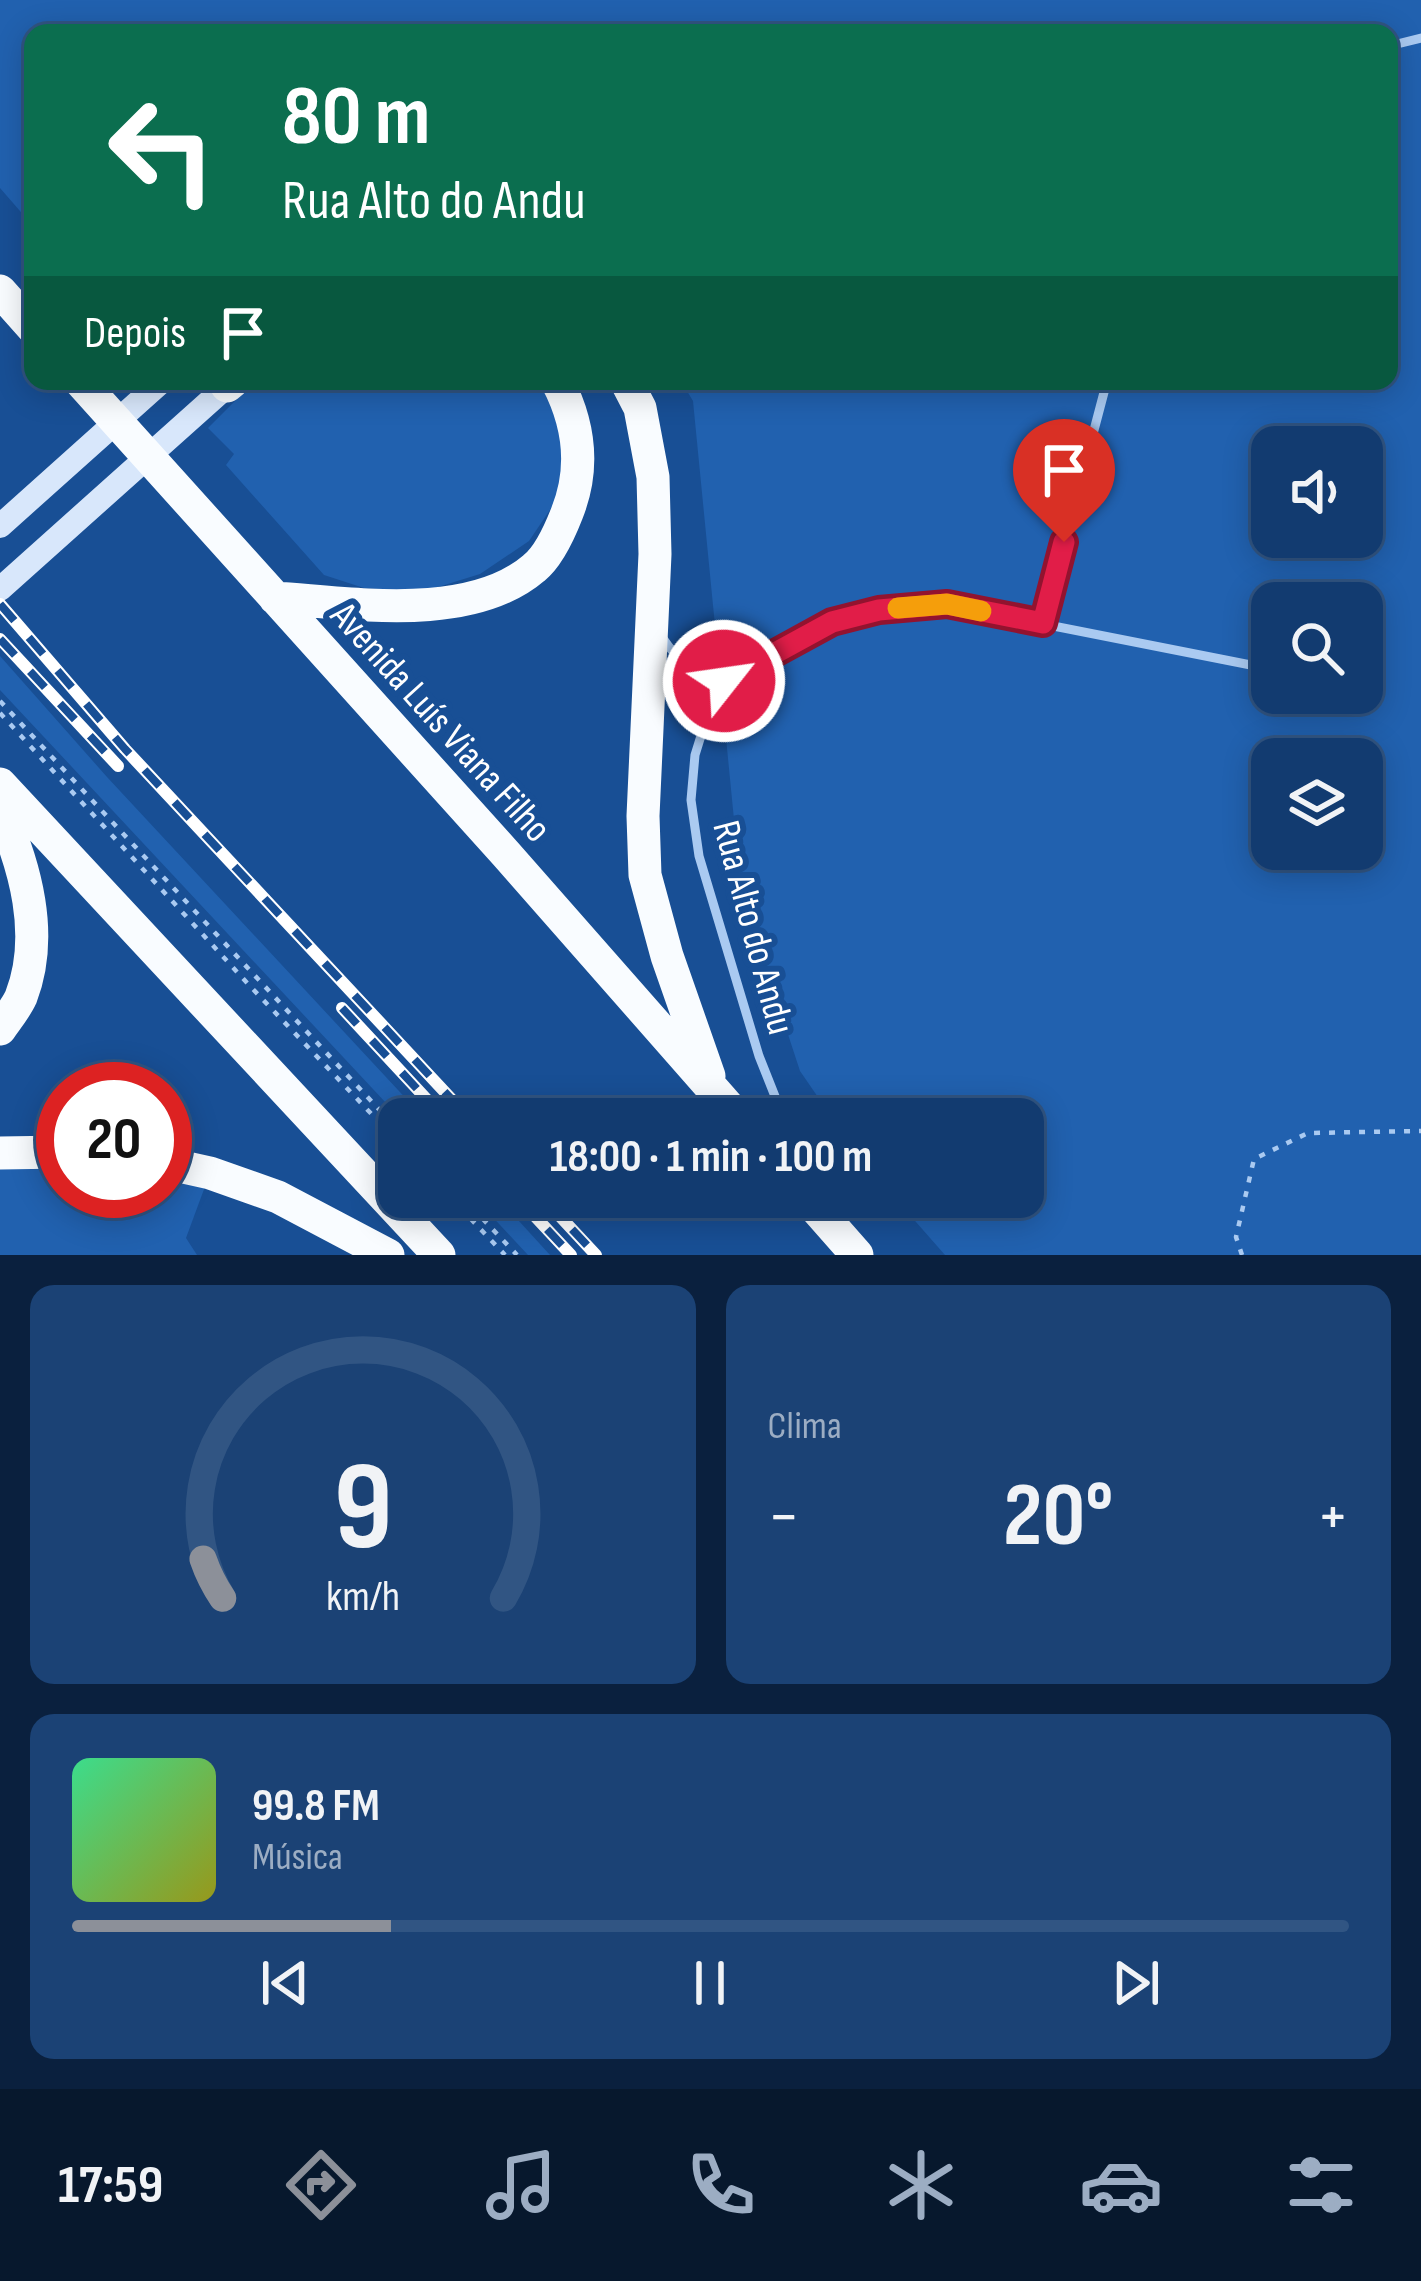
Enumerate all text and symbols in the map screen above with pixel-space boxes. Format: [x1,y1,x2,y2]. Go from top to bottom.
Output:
text: 80 m [282,67,430,168]
icon: left [84,72,240,228]
text: Rua Alto do Andu [282,169,586,234]
icon: arrive [210,300,276,366]
text: Depois [84,306,186,361]
pin [1013,419,1115,542]
map controls [1251,426,1383,870]
button: sound [1251,426,1383,558]
icon: arrive [1031,437,1097,503]
button: search [1251,582,1383,714]
street label: Avenida Luís Viana Filho [319,592,560,852]
position arrow [661,618,787,744]
button: layers [1251,738,1383,870]
street label: Rua Alto do Andu [702,816,804,1040]
speed limit sign: 20 [36,1062,192,1218]
text: 18:00 · 1 min · 100 m [550,1130,872,1185]
text: Clima [768,1403,842,1450]
text: 9 [333,1435,392,1584]
text: 20° [1003,1463,1113,1571]
text: − [768,1478,800,1557]
text: + [1317,1478,1349,1557]
text: km/h [326,1570,400,1622]
text: 99.8 FM [252,1779,380,1834]
text: Música [252,1834,343,1881]
icon: previous [252,1950,318,2016]
icon: pause [677,1950,743,2016]
icon: next [1103,1950,1169,2016]
icon: directions [279,2143,363,2227]
icon: music [479,2143,563,2227]
icon: phone [679,2143,763,2227]
icon: climate [879,2143,963,2227]
icon: car [1079,2143,1163,2227]
icon: filters [1279,2143,1363,2227]
text: 17:59 [58,2153,163,2218]

